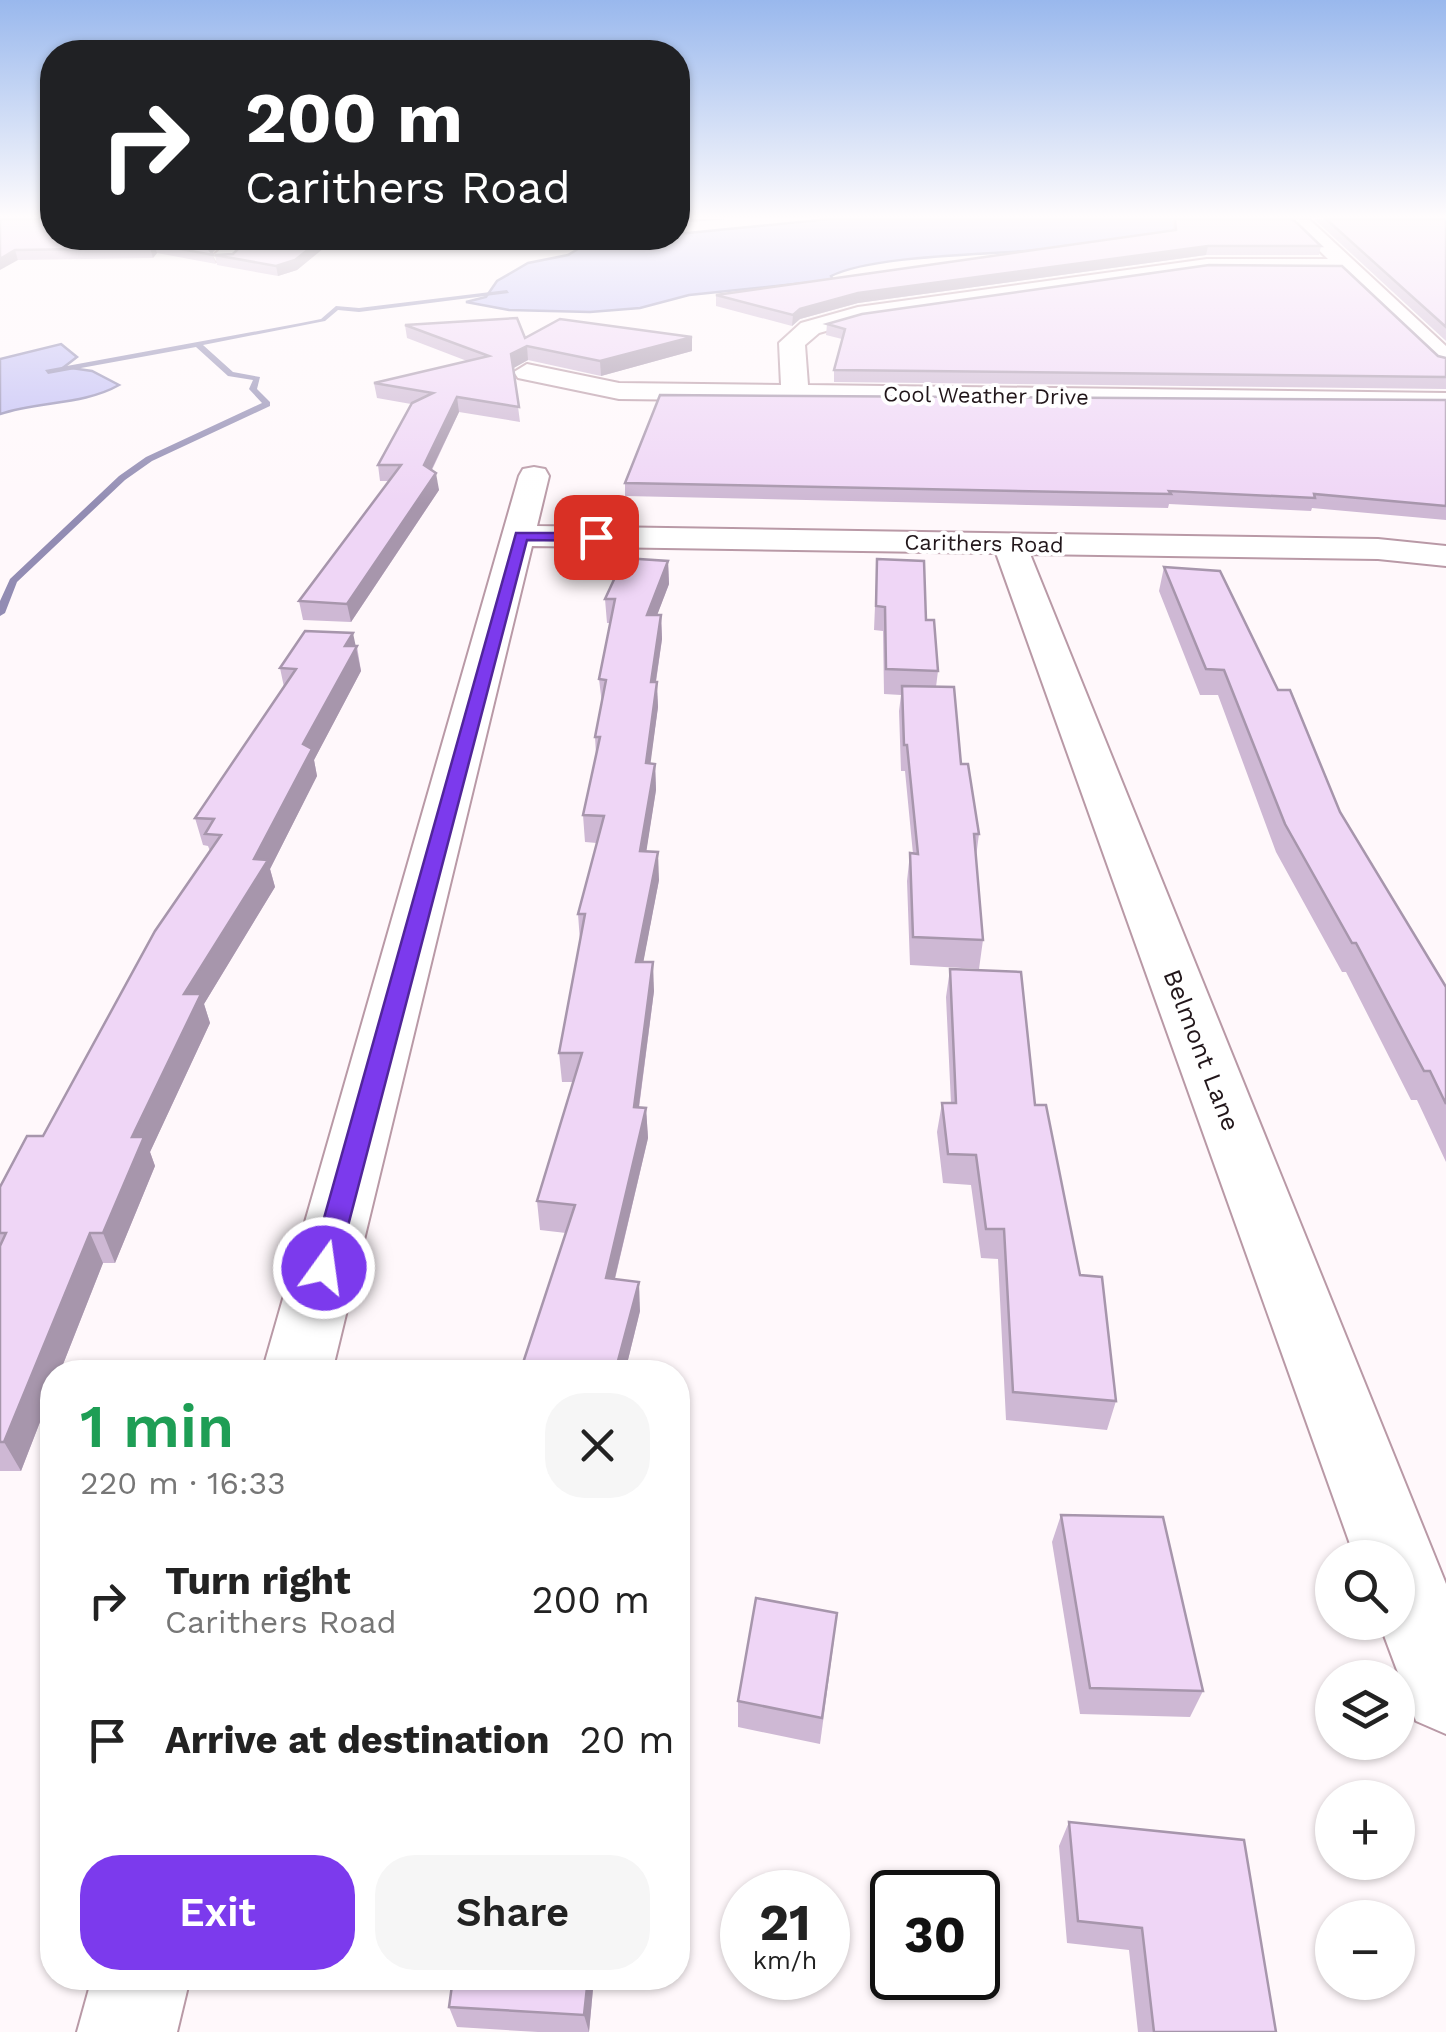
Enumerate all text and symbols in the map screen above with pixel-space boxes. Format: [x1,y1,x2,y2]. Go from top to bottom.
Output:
text: 200 m [245,77,463,159]
icon: right [80,80,210,210]
text: Carithers Road [245,161,571,214]
street label: Cool Weather Drive [883,381,1089,410]
pin [554,495,639,580]
icon: arrive [569,510,624,565]
street label: Carithers Road [904,530,1064,557]
street label: Belmont Lane [1157,965,1246,1135]
position arrow [272,1216,376,1320]
text: 1 min [80,1391,234,1462]
button: close [545,1393,650,1498]
text: 220 m · 16:33 [80,1464,286,1502]
map controls [1315,1540,1415,2000]
button: search [1315,1540,1415,1640]
text: Turn right [165,1559,351,1603]
icon: right [80,1573,135,1628]
text: 200 m [531,1578,650,1622]
text: Carithers Road [165,1603,397,1641]
button: layers [1315,1660,1415,1760]
icon: arrive [80,1713,135,1768]
text: Arrive at destination [165,1718,550,1762]
text: 20 m [580,1718,675,1762]
button: + [1315,1780,1415,1880]
button: Exit [80,1855,355,1970]
button: Share [375,1855,650,1970]
speed limit sign: 30 [870,1870,1000,2000]
text: 21 [759,1893,811,1952]
button: − [1315,1900,1415,2000]
text: km/h [753,1946,817,1975]

